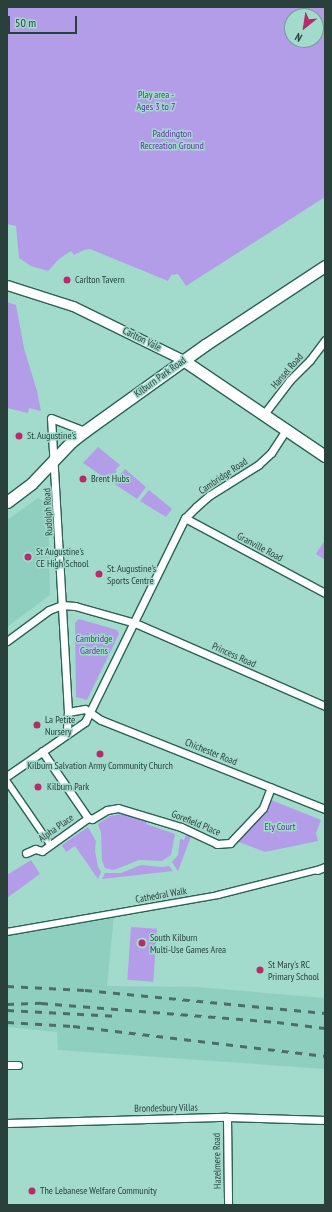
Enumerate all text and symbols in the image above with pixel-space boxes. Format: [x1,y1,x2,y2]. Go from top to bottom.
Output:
scale bar [10,8,79,34]
north arrow [284,8,324,48]
text: 50 m [15,15,36,30]
text: N [292,30,305,45]
park label: Play area - Ages 3 to 7 [137,88,175,112]
park label: Paddington Recreation Ground [140,127,204,150]
place label: Carlton Tavern [75,274,125,286]
marker: Carlton Tavern [62,275,72,285]
street label: Carlton Vale [121,324,163,354]
street label: Hansel Road [268,351,306,391]
street label: Kilburn Park Road [132,354,188,400]
place label: St. Augustine's [27,430,77,442]
marker: St. Augustine's [14,431,24,441]
street label: Cambridge Road [196,455,250,497]
place label: Brent Hubs [91,473,129,485]
marker: Brent Hubs [78,474,88,484]
street label: Rudolph Road [41,488,55,536]
street label: Granville Road [235,530,285,564]
place label: St Augustine's CE High School [36,545,89,568]
marker: St Augustine's CE High School [23,552,33,562]
place label: St. Augustine's Sports Centre [107,562,157,586]
marker: St. Augustine's Sports Centre [94,569,104,579]
park label: Cambridge Gardens [76,632,112,656]
street label: Princess Road [210,640,258,670]
place label: La Petite Nursery [45,713,75,736]
marker: La Petite Nursery [32,720,42,730]
street label: Chichester Road [183,736,239,768]
marker: Kilburn Salvation Army Community Church [95,749,105,759]
place label: Kilburn Salvation Army Community Church [27,760,173,772]
marker: Kilburn Park [32,781,44,793]
place label: Kilburn Park [47,781,89,793]
street label: Gorefield Place [170,808,222,838]
street label: Alpha Place [36,812,76,844]
park label: Ely Court [264,821,296,833]
street label: Cathedral Walk [134,885,188,905]
place label: South Kilburn Multi-Use Games Area [150,931,226,954]
marker: South Kilburn Multi-Use Games Area [137,938,147,948]
place label: St Mary's RC Primary School [268,958,319,982]
marker: St Mary's RC Primary School [255,965,265,975]
street label: Brondesbury Villas [134,1101,198,1115]
street label: Hazelmere Road [211,1133,223,1189]
place label: The Lebanese Welfare Community [40,1185,157,1197]
marker: The Lebanese Welfare Community [27,1186,37,1196]

